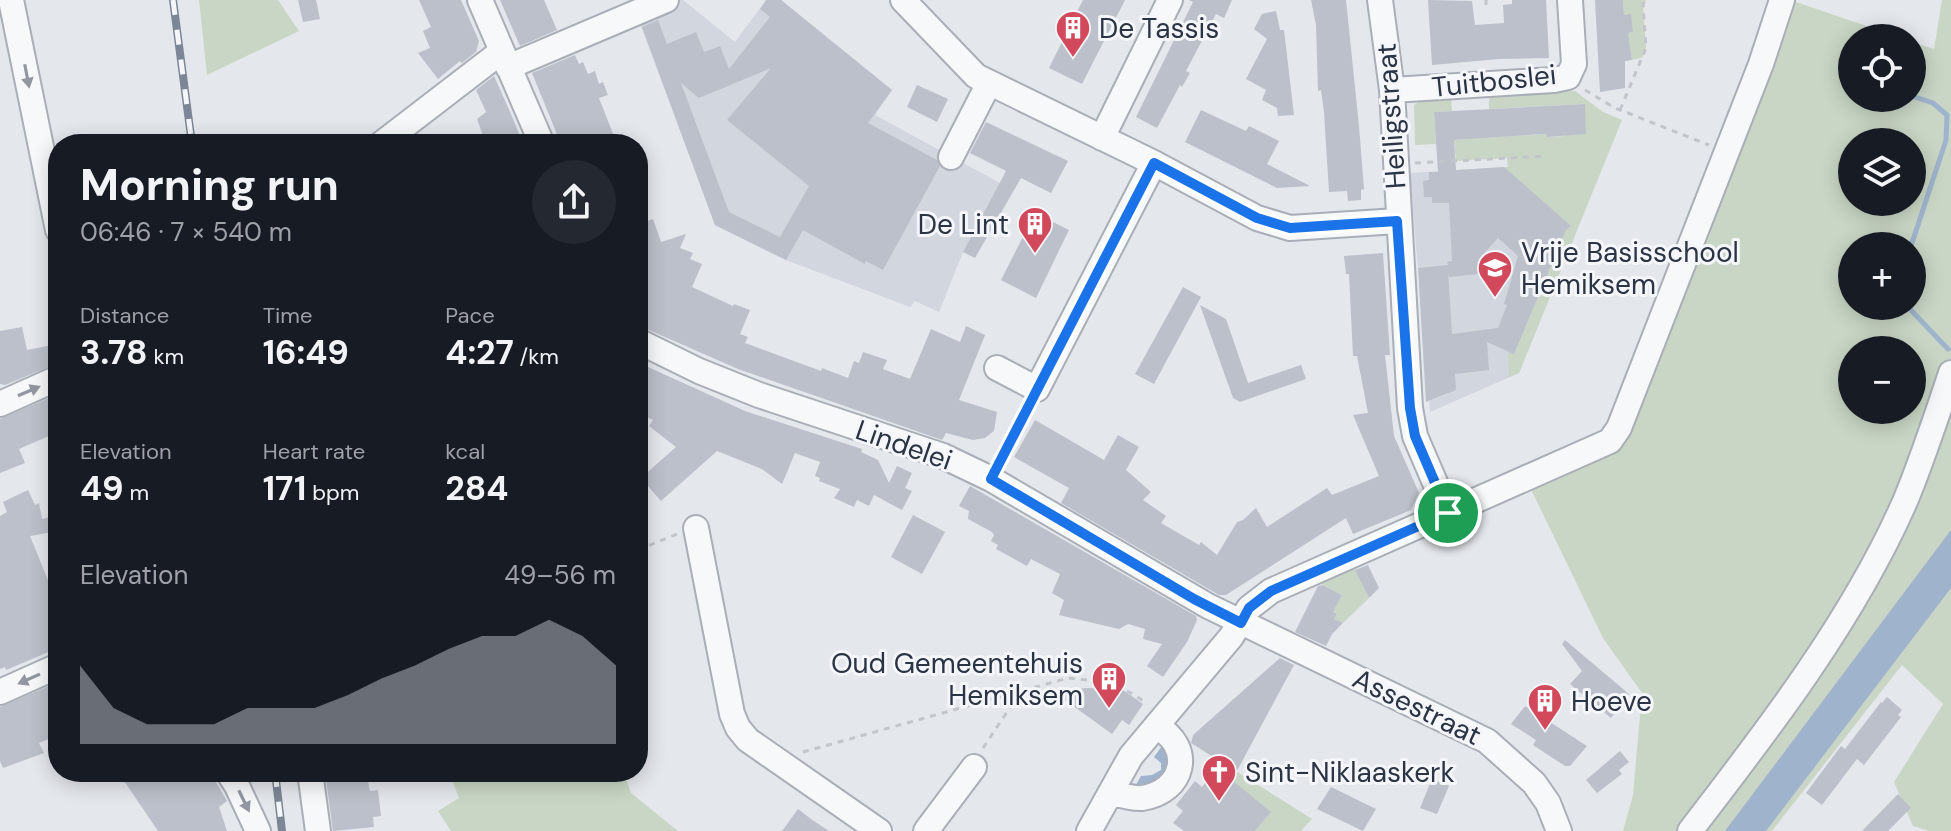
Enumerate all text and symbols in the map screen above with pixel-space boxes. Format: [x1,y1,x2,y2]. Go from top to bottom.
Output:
building icon: De Tassis [1054,9,1092,59]
place label: De Tassis [1099,10,1219,47]
map controls [1838,24,1926,424]
button: locate [1838,24,1926,112]
street label: Heiligstraat [1367,42,1415,190]
street label: Tuitboslei [1430,56,1558,106]
one-way arrow [21,64,34,89]
button: layers [1838,128,1926,216]
text: Morning run [80,156,339,214]
button: share [532,160,616,244]
building icon: De Lint [1016,205,1054,255]
place label: De Lint [918,206,1009,243]
text: 06:46 · 7 × 540 m [80,215,292,249]
button: + [1838,232,1926,320]
place label: Vrije Basisschool Hemiksem [1521,234,1739,303]
school or university icon: Vrije Basisschool Hemiksem [1476,249,1514,299]
text: Distance [80,301,169,330]
text: Time [263,301,312,330]
text: Pace [445,301,495,330]
text: 3.78 [80,330,148,375]
text: 16:49 [263,330,349,375]
text: 4:27 [445,330,514,375]
button: − [1838,336,1926,424]
text: km [148,342,184,371]
text: /km [514,342,559,371]
one-way arrow [17,385,41,398]
street label: Lindelei [851,411,957,479]
text: Elevation [80,437,172,466]
text: Heart rate [263,437,365,466]
text: kcal [445,437,485,466]
text: 49 [80,466,124,511]
text: 171 [263,466,306,511]
text: 284 [445,466,508,511]
text: m [124,478,149,507]
text: bpm [306,478,359,507]
pin [1414,479,1482,547]
icon: arrive [1426,491,1470,535]
text: Elevation [80,558,188,592]
text: 49–56 m [504,558,616,592]
place label: Oud Gemeentehuis Hemiksem [831,645,1083,714]
building icon: Oud Gemeentehuis Hemiksem [1090,660,1128,710]
street label: Assestraat [1347,660,1487,754]
one-way arrow [17,672,41,685]
building icon: Hoeve [1526,682,1564,732]
place label: Hoeve [1571,683,1652,720]
church icon: Sint-Niklaaskerk [1200,753,1238,803]
place label: Sint-Niklaaskerk [1245,754,1455,791]
one-way arrow [237,789,251,812]

